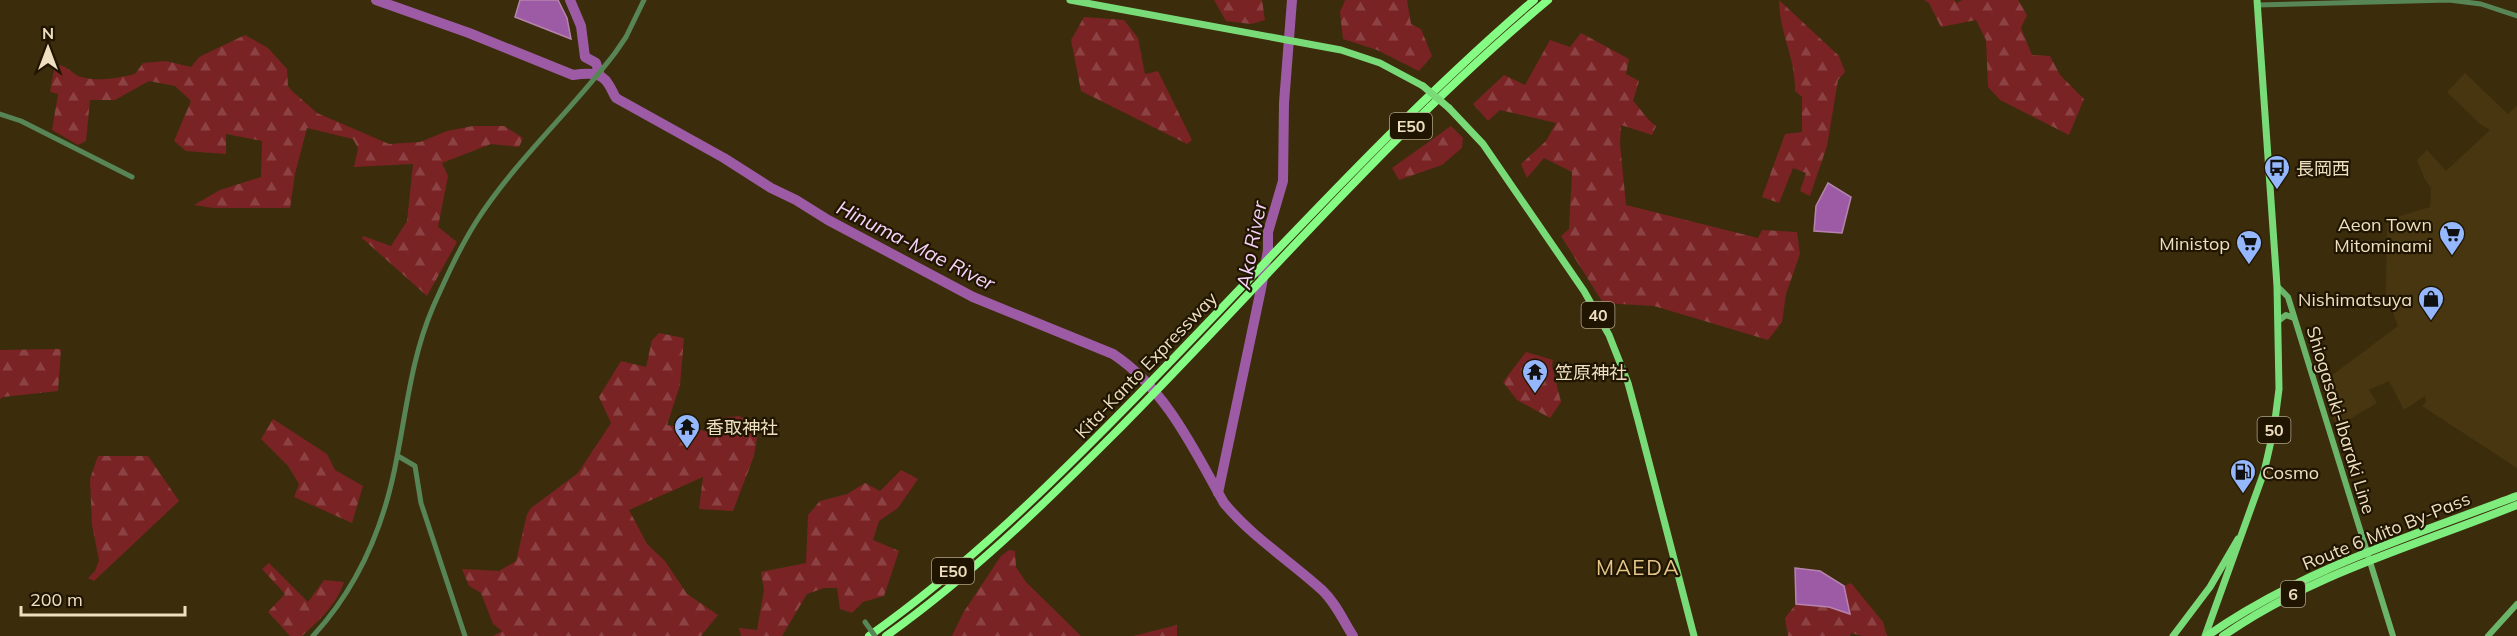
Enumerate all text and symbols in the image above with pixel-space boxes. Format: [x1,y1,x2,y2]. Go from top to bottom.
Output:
north arrow [18,18,78,78]
text: N [42,23,54,43]
road number: E50 [1390,113,1432,139]
bus stop icon: 長岡西 [2262,153,2292,191]
place label: 長岡西 [2296,157,2350,180]
water label: Hinuma-Mae River [833,194,1000,296]
water label: Ako River [1230,198,1272,292]
place label: Aeon Town Mitominami [2334,213,2432,257]
supermarket icon: Aeon Town Mitominami [2437,219,2467,257]
supermarket icon: Ministop [2234,228,2264,266]
place label: Ministop [2159,232,2230,255]
shop icon: Nishimatsuya [2416,284,2446,322]
street label: Kita-Kanto Expressway [1070,287,1222,443]
place label: Nishimatsuya [2298,288,2412,311]
road number: 40 [1582,302,1614,328]
street label: Shiogasaki-Ibaraki Line [2301,323,2381,517]
temple icon: 笠原神社 [1520,357,1550,395]
place label: 笠原神社 [1555,361,1627,384]
temple icon: 香取神社 [672,412,702,450]
place label: 香取神社 [706,416,778,439]
road number: 50 [2258,417,2290,443]
fuel station icon: Cosmo [2228,457,2258,495]
place label: Cosmo [2262,461,2319,484]
street label: Route 6 Mito By-Pass [2299,487,2473,575]
district label: MAEDA [1596,554,1680,580]
road number: E50 [932,558,974,584]
scale bar [21,579,184,617]
road number: 6 [2281,581,2305,607]
text: 200 m [30,588,83,611]

